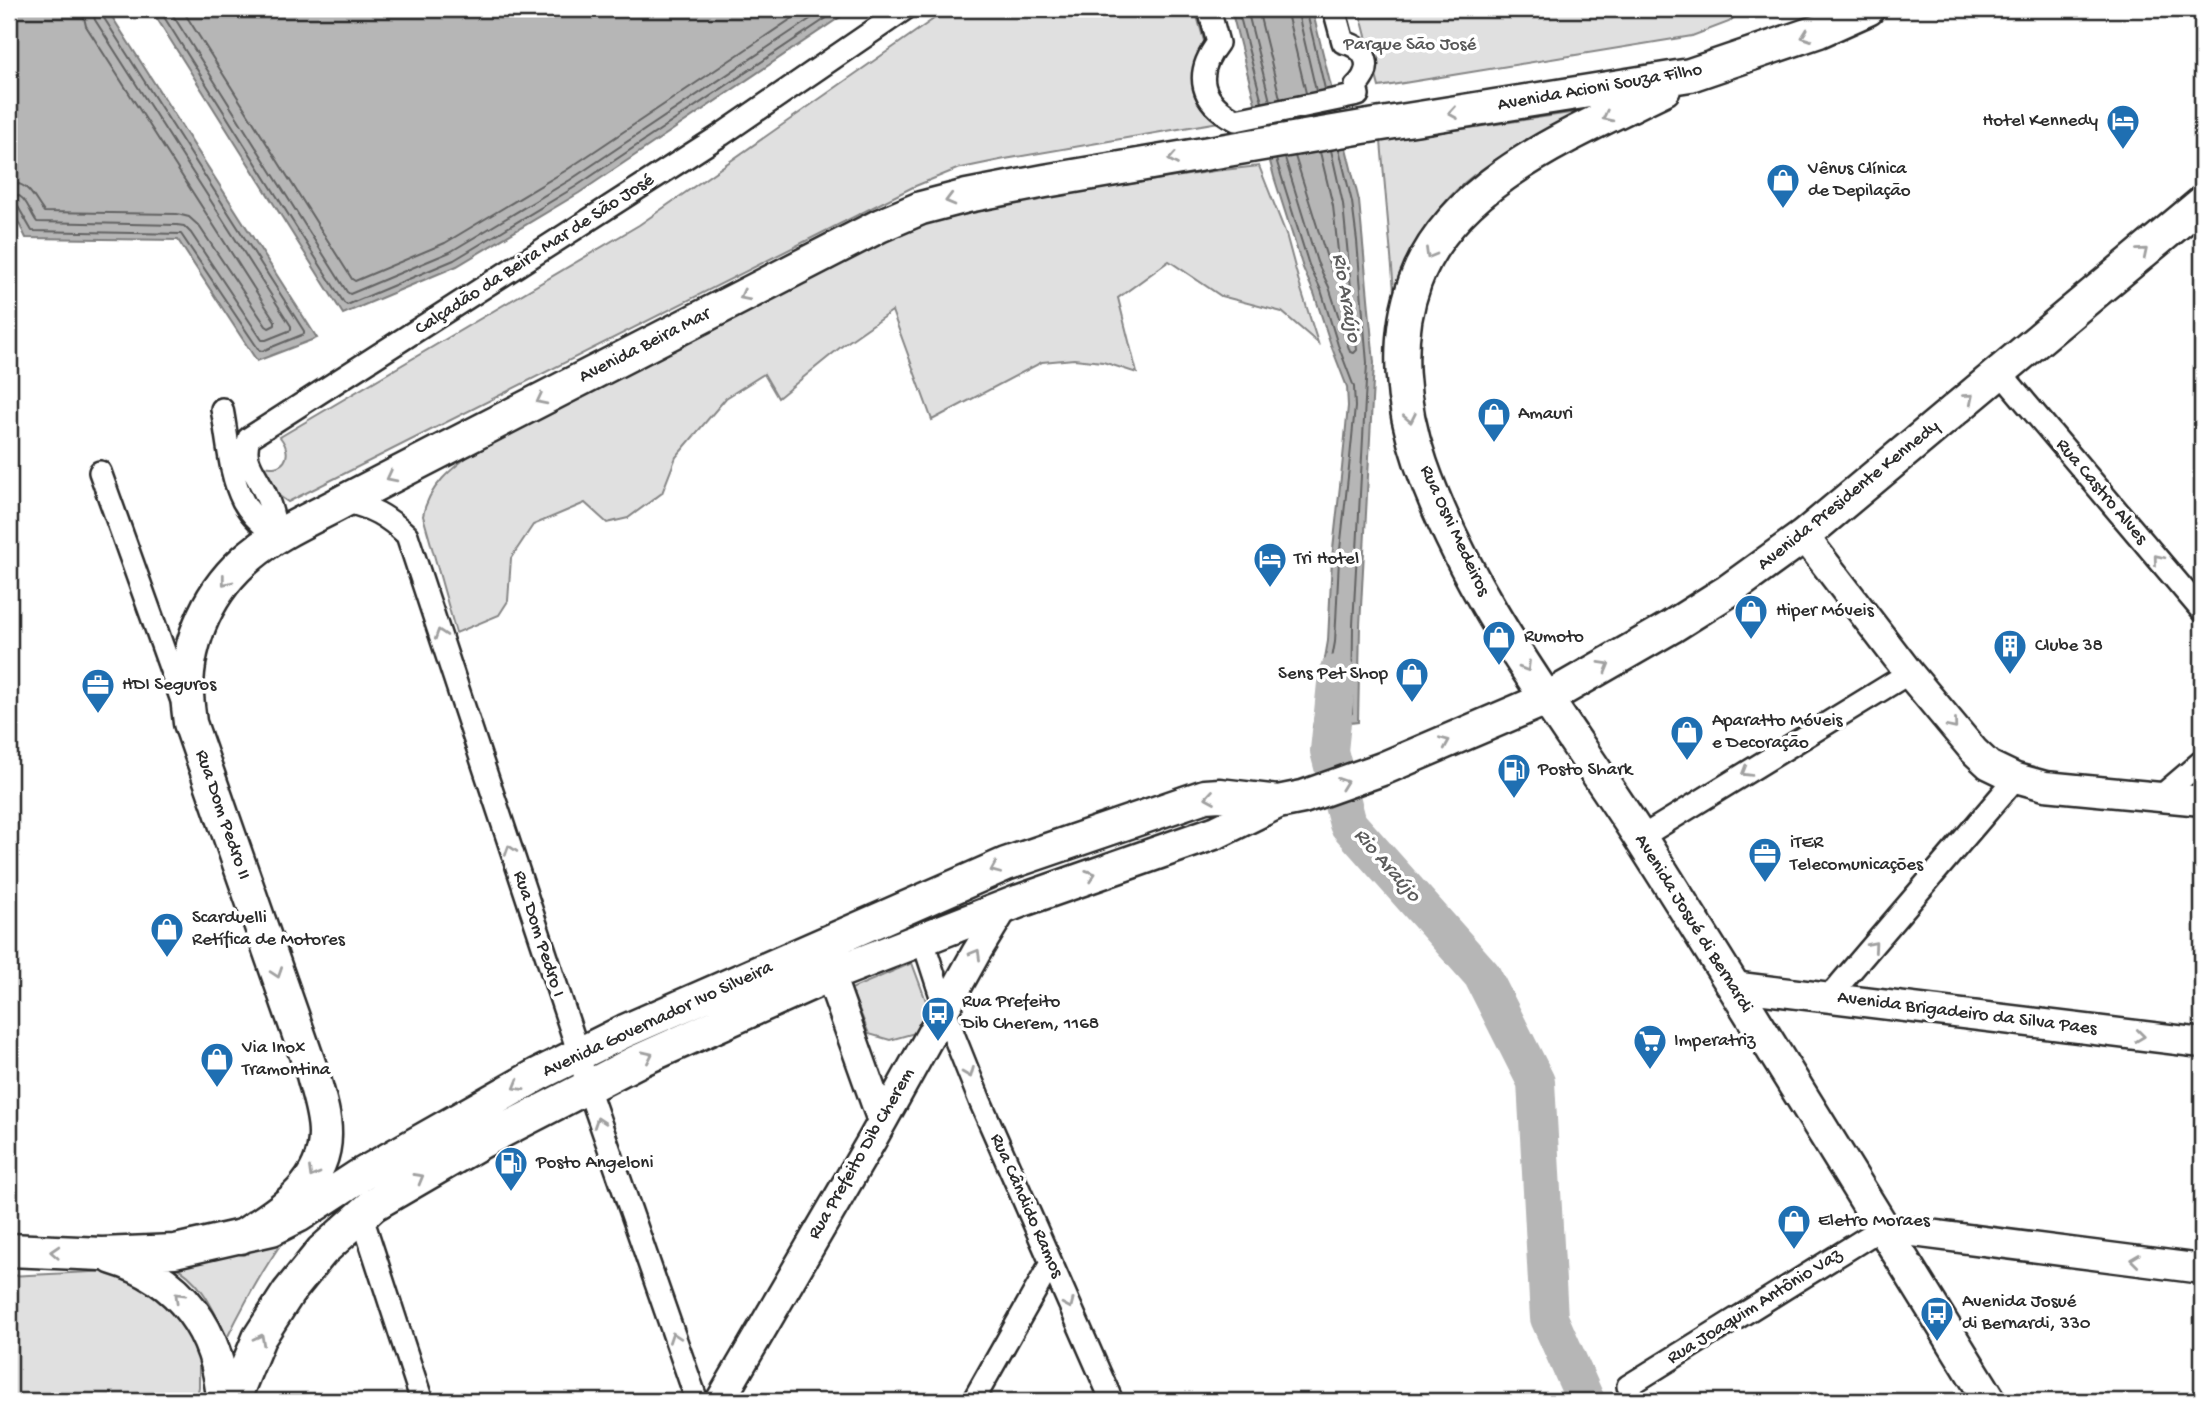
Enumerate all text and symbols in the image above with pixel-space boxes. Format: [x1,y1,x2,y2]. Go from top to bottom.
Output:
one-way arrow [1800,28,1812,42]
park label: Parque São José [1343,34,1477,57]
street label: Avenida Acioni Souza Filho [1496,59,1704,117]
hotel icon: Hotel Kennedy [2104,102,2142,151]
one-way arrow [1447,105,1459,120]
one-way arrow [1602,108,1614,122]
place label: Hotel Kennedy [1982,110,2099,133]
one-way arrow [1168,151,1179,166]
place label: Vênus Clínica de Depilação [1807,158,1911,203]
shop icon: Vênus Clínica de Depilação [1764,161,1802,210]
street label: Calçadão da Beira Mar de São José [411,169,659,341]
one-way arrow [944,192,956,207]
one-way arrow [1425,246,1438,259]
one-way arrow [2135,248,2148,260]
water label: Rio Araújo [1325,252,1365,345]
one-way arrow [739,287,751,301]
street label: Avenida Beira Mar [575,302,717,389]
one-way arrow [536,391,548,405]
one-way arrow [1960,394,1973,406]
shop icon: Amauri [1475,395,1513,444]
place label: Amauri [1518,403,1573,426]
one-way arrow [1401,412,1416,424]
street label: Avenida Presidente Kennedy [1753,415,1945,577]
street label: Rua Castro Alves [2050,434,2153,550]
street label: Rua Osni Medeiros [1414,462,1495,601]
one-way arrow [386,468,398,482]
hotel icon: Tri Hotel [1251,540,1289,589]
place label: Tri Hotel [1293,548,1359,571]
one-way arrow [2154,554,2166,567]
one-way arrow [221,573,234,585]
shop icon: Hiper Móveis [1732,592,1770,641]
place label: Hiper Móveis [1776,600,1875,623]
shop icon: Rumoto [1480,618,1518,667]
place label: Rumoto [1524,626,1584,649]
building icon: Clube 38 [1991,627,2029,676]
one-way arrow [433,628,448,640]
place label: Clube 38 [2035,635,2103,658]
shop icon: Sens Pet Shop [1393,655,1431,704]
one-way arrow [1518,659,1531,672]
one-way arrow [1598,661,1611,674]
place label: Sens Pet Shop [1278,663,1389,686]
office icon: HDI Seguros [79,666,117,715]
place label: HDI Seguros [122,674,217,697]
place label: Aparatto Móveis e Decoração [1712,710,1844,755]
shop icon: Aparatto Móveis e Decoração [1668,713,1706,762]
one-way arrow [1944,718,1957,730]
one-way arrow [1438,736,1450,750]
street label: Rua Dom Pedro II [189,747,255,883]
fuel station icon: Posto Shark [1495,751,1533,800]
place label: Posto Shark [1537,759,1634,782]
one-way arrow [1741,764,1754,777]
one-way arrow [1336,777,1348,791]
one-way arrow [1204,789,1216,804]
water label: Rio Araújo [1347,824,1426,909]
street label: Avenida Josué di Bernardi [1629,830,1757,1018]
place label: iTER Telecomunicações [1789,832,1924,877]
office icon: iTER Telecomunicações [1746,835,1784,884]
one-way arrow [504,845,518,857]
one-way arrow [989,861,1002,875]
street label: Rua Dom Pedro I [507,868,569,1000]
one-way arrow [1085,869,1097,883]
place label: Scarduelli Retífica de Motores [192,907,346,952]
shop icon: Scarduelli Retífica de Motores [148,910,186,959]
one-way arrow [1865,941,1877,954]
one-way arrow [967,949,980,962]
street label: Avenida Governador Ivo Silveira [539,956,778,1084]
one-way arrow [269,966,283,978]
street label: Avenida Brigadeiro da Silva Paes [1836,987,2099,1041]
place label: Rua Prefeito Dib Cherem, 1168 [960,991,1099,1036]
bus stop icon: Rua Prefeito Dib Cherem, 1168 [919,994,957,1043]
supermarket icon: Imperatriz [1631,1022,1669,1071]
one-way arrow [2134,1028,2146,1043]
place label: Imperatriz [1674,1030,1756,1053]
place label: Via Inox Tramontina [241,1037,332,1082]
shop icon: Via Inox Tramontina [198,1040,236,1089]
one-way arrow [641,1050,654,1064]
street label: Rua Prefeito Dib Cherem [804,1064,921,1244]
one-way arrow [960,1066,974,1078]
one-way arrow [513,1078,526,1091]
one-way arrow [594,1116,608,1128]
street label: Rua Cândido Ramos [984,1130,1069,1283]
fuel station icon: Posto Angeloni [492,1144,530,1193]
place label: Posto Angeloni [535,1152,654,1175]
one-way arrow [308,1165,321,1178]
one-way arrow [412,1173,425,1186]
shop icon: Eletro Moraes [1775,1202,1813,1251]
place label: Eletro Moraes [1818,1210,1931,1233]
street label: Rua Joaquim Antônio Vaz [1663,1243,1847,1370]
one-way arrow [50,1244,61,1259]
one-way arrow [2129,1253,2140,1268]
place label: Avenida Josué di Bernardi, 330 [1962,1291,2091,1336]
one-way arrow [174,1292,187,1305]
bus stop icon: Avenida Josué di Bernardi, 330 [1918,1294,1956,1343]
one-way arrow [1061,1297,1075,1309]
one-way arrow [668,1331,682,1343]
one-way arrow [252,1334,265,1346]

